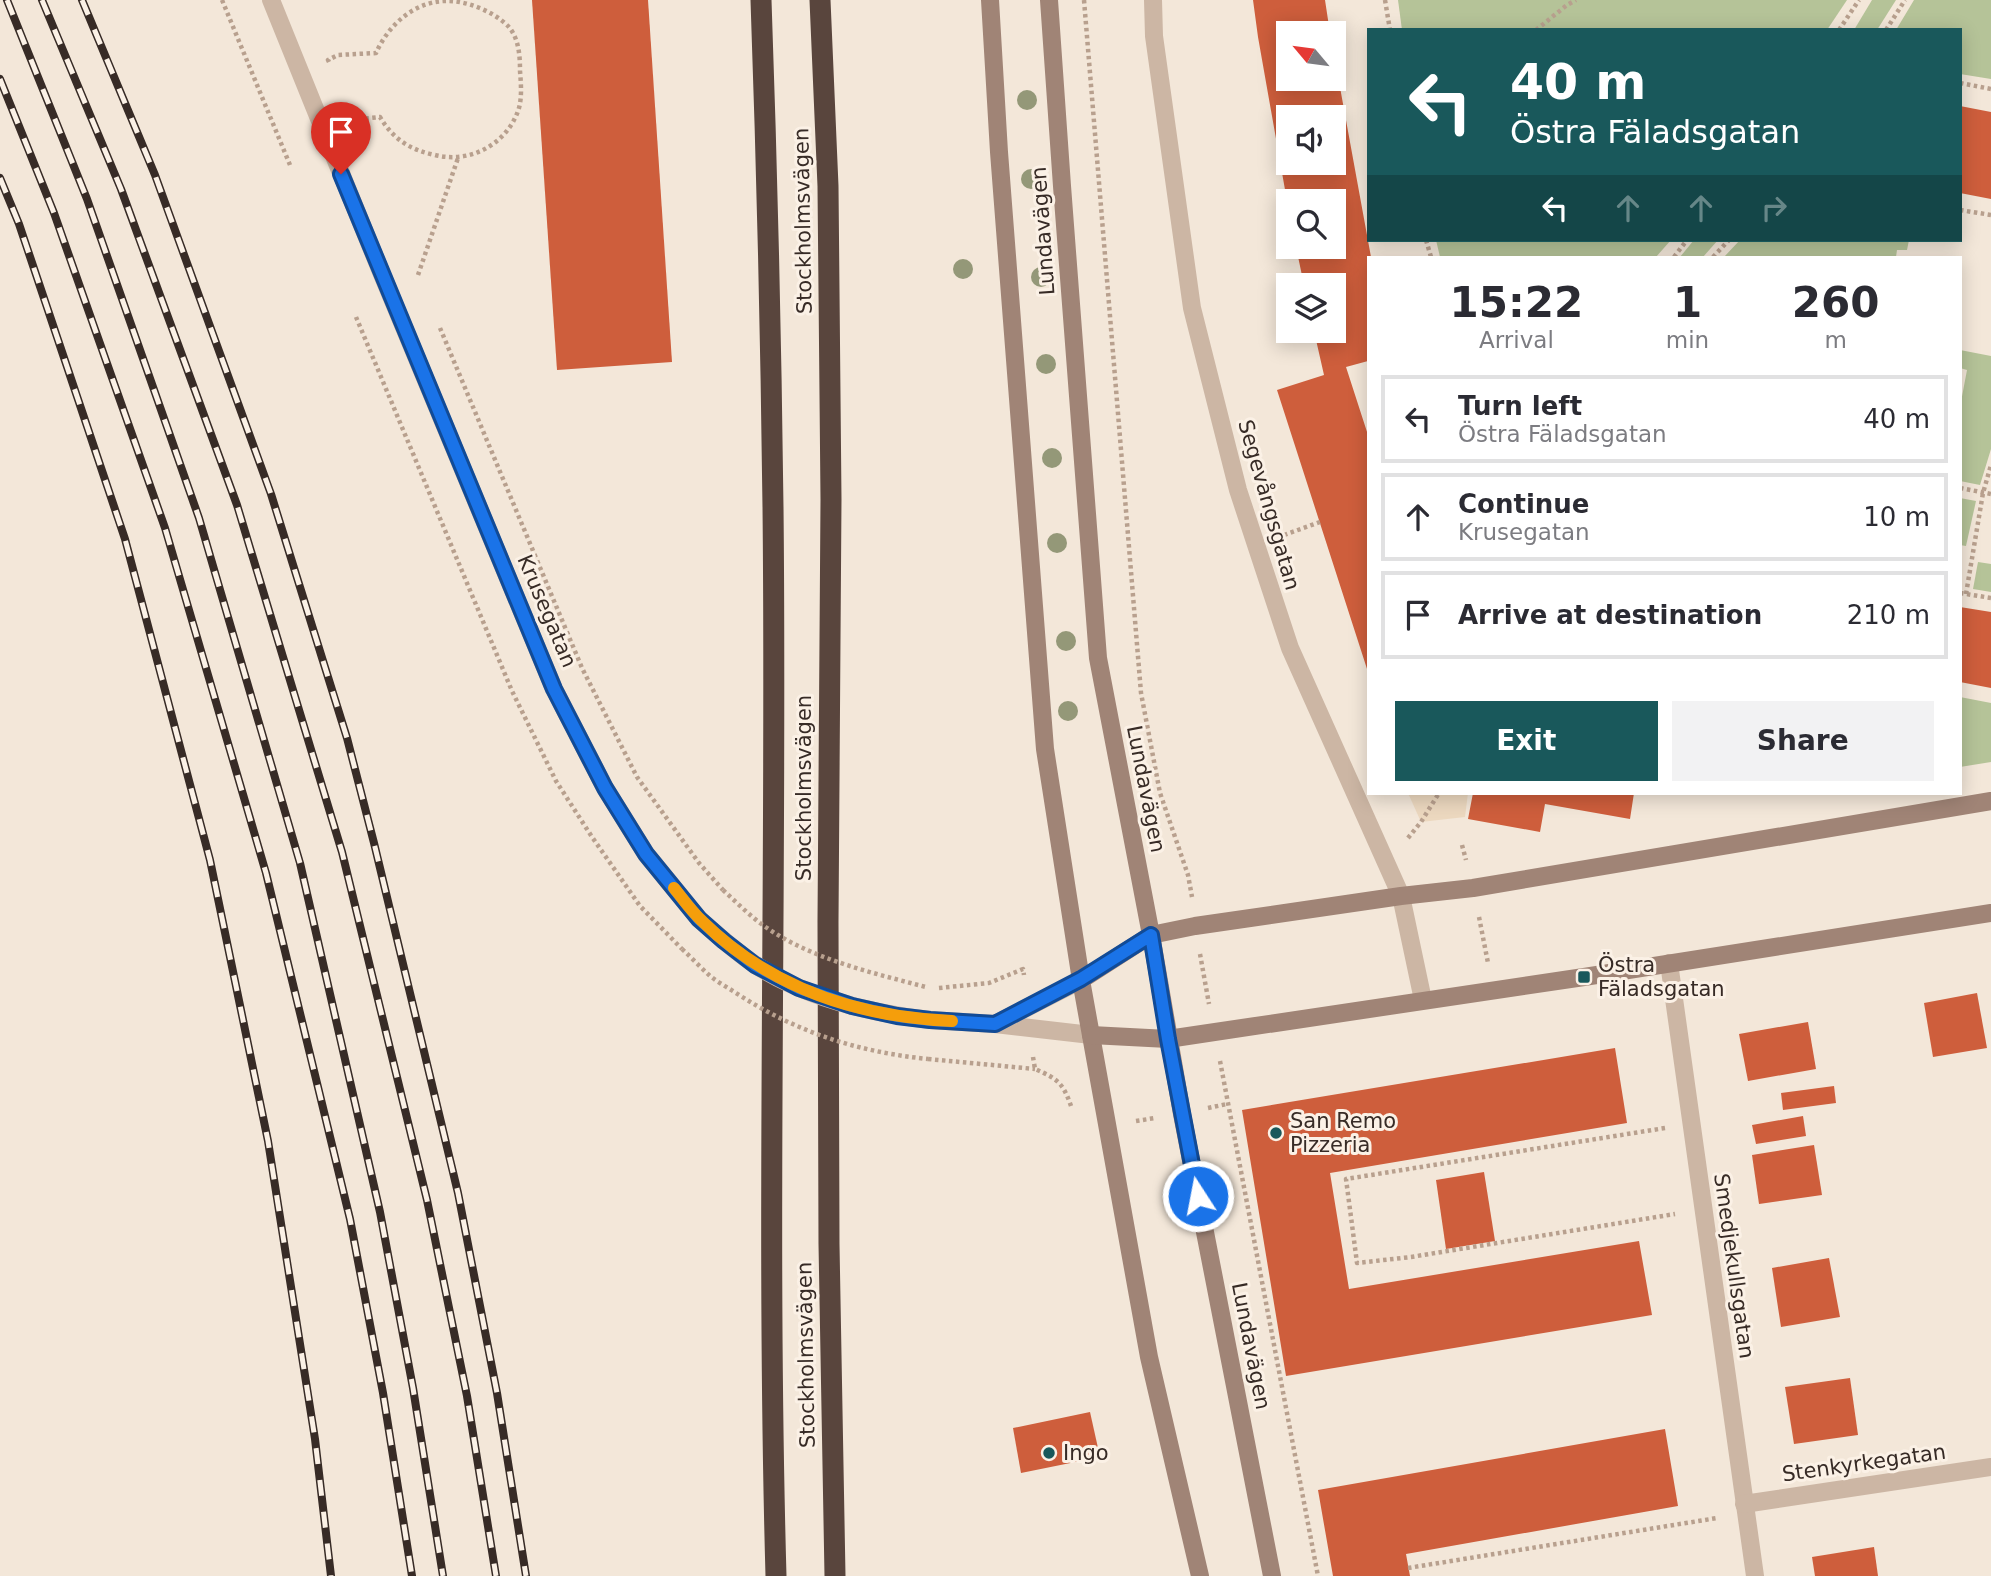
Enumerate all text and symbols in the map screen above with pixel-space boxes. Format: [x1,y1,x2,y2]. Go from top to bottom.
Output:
north arrow [1276,21,1346,91]
map controls [1276,21,1346,343]
text: 40 m [1510,54,1646,111]
icon: left [1395,56,1486,147]
pin [311,102,371,174]
button: sound [1276,105,1346,175]
icon: arrive [322,113,360,151]
text: Östra Fäladsgatan [1510,113,1800,151]
street label: Stockholmsvägen [789,128,817,314]
street label: Lundavägen [1027,166,1059,296]
button: search [1276,189,1346,259]
icon: left [1536,189,1574,227]
icon: ahead [1609,189,1647,227]
icon: ahead [1682,189,1720,227]
icon: right [1755,189,1793,227]
button: layers [1276,273,1346,343]
text: 15:22 [1450,278,1583,327]
text: 1 [1673,278,1702,327]
text: 260 [1792,278,1879,327]
text: Arrival [1479,327,1554,353]
text: min [1666,327,1709,353]
text: m [1824,327,1847,353]
text: Turn left [1458,391,1582,421]
icon: left [1399,400,1437,438]
text: 40 m [1863,404,1930,434]
street label: Segevångsgatan [1233,417,1306,593]
text: Östra Fäladsgatan [1458,421,1667,447]
text: Continue [1458,489,1589,519]
icon: ahead [1399,498,1437,536]
text: 10 m [1863,502,1930,532]
text: Krusegatan [1458,519,1590,545]
street label: Krusegatan [512,551,582,671]
icon: arrive [1399,596,1437,634]
text: Arrive at destination [1458,600,1762,630]
text: 210 m [1847,600,1930,630]
street label: Stockholmsvägen [792,695,816,881]
button: Exit [1395,701,1658,781]
button: Share [1672,701,1934,781]
street label: Lundavägen [1122,723,1170,855]
place label: Östra Fäladsgatan [1598,952,1725,1001]
marker: Östra Fäladsgatan [1576,969,1592,985]
place label: San Remo Pizzeria [1290,1109,1396,1157]
marker: San Remo Pizzeria [1268,1125,1284,1141]
position arrow [1161,1159,1235,1233]
street label: Smedjekullsgatan [1709,1172,1759,1360]
street label: Stockholmsvägen [792,1262,820,1448]
street label: Lundavägen [1227,1280,1275,1412]
street label: Stenkyrkegatan [1781,1440,1947,1486]
place label: Ingo [1063,1441,1109,1465]
marker: Ingo [1041,1445,1057,1461]

